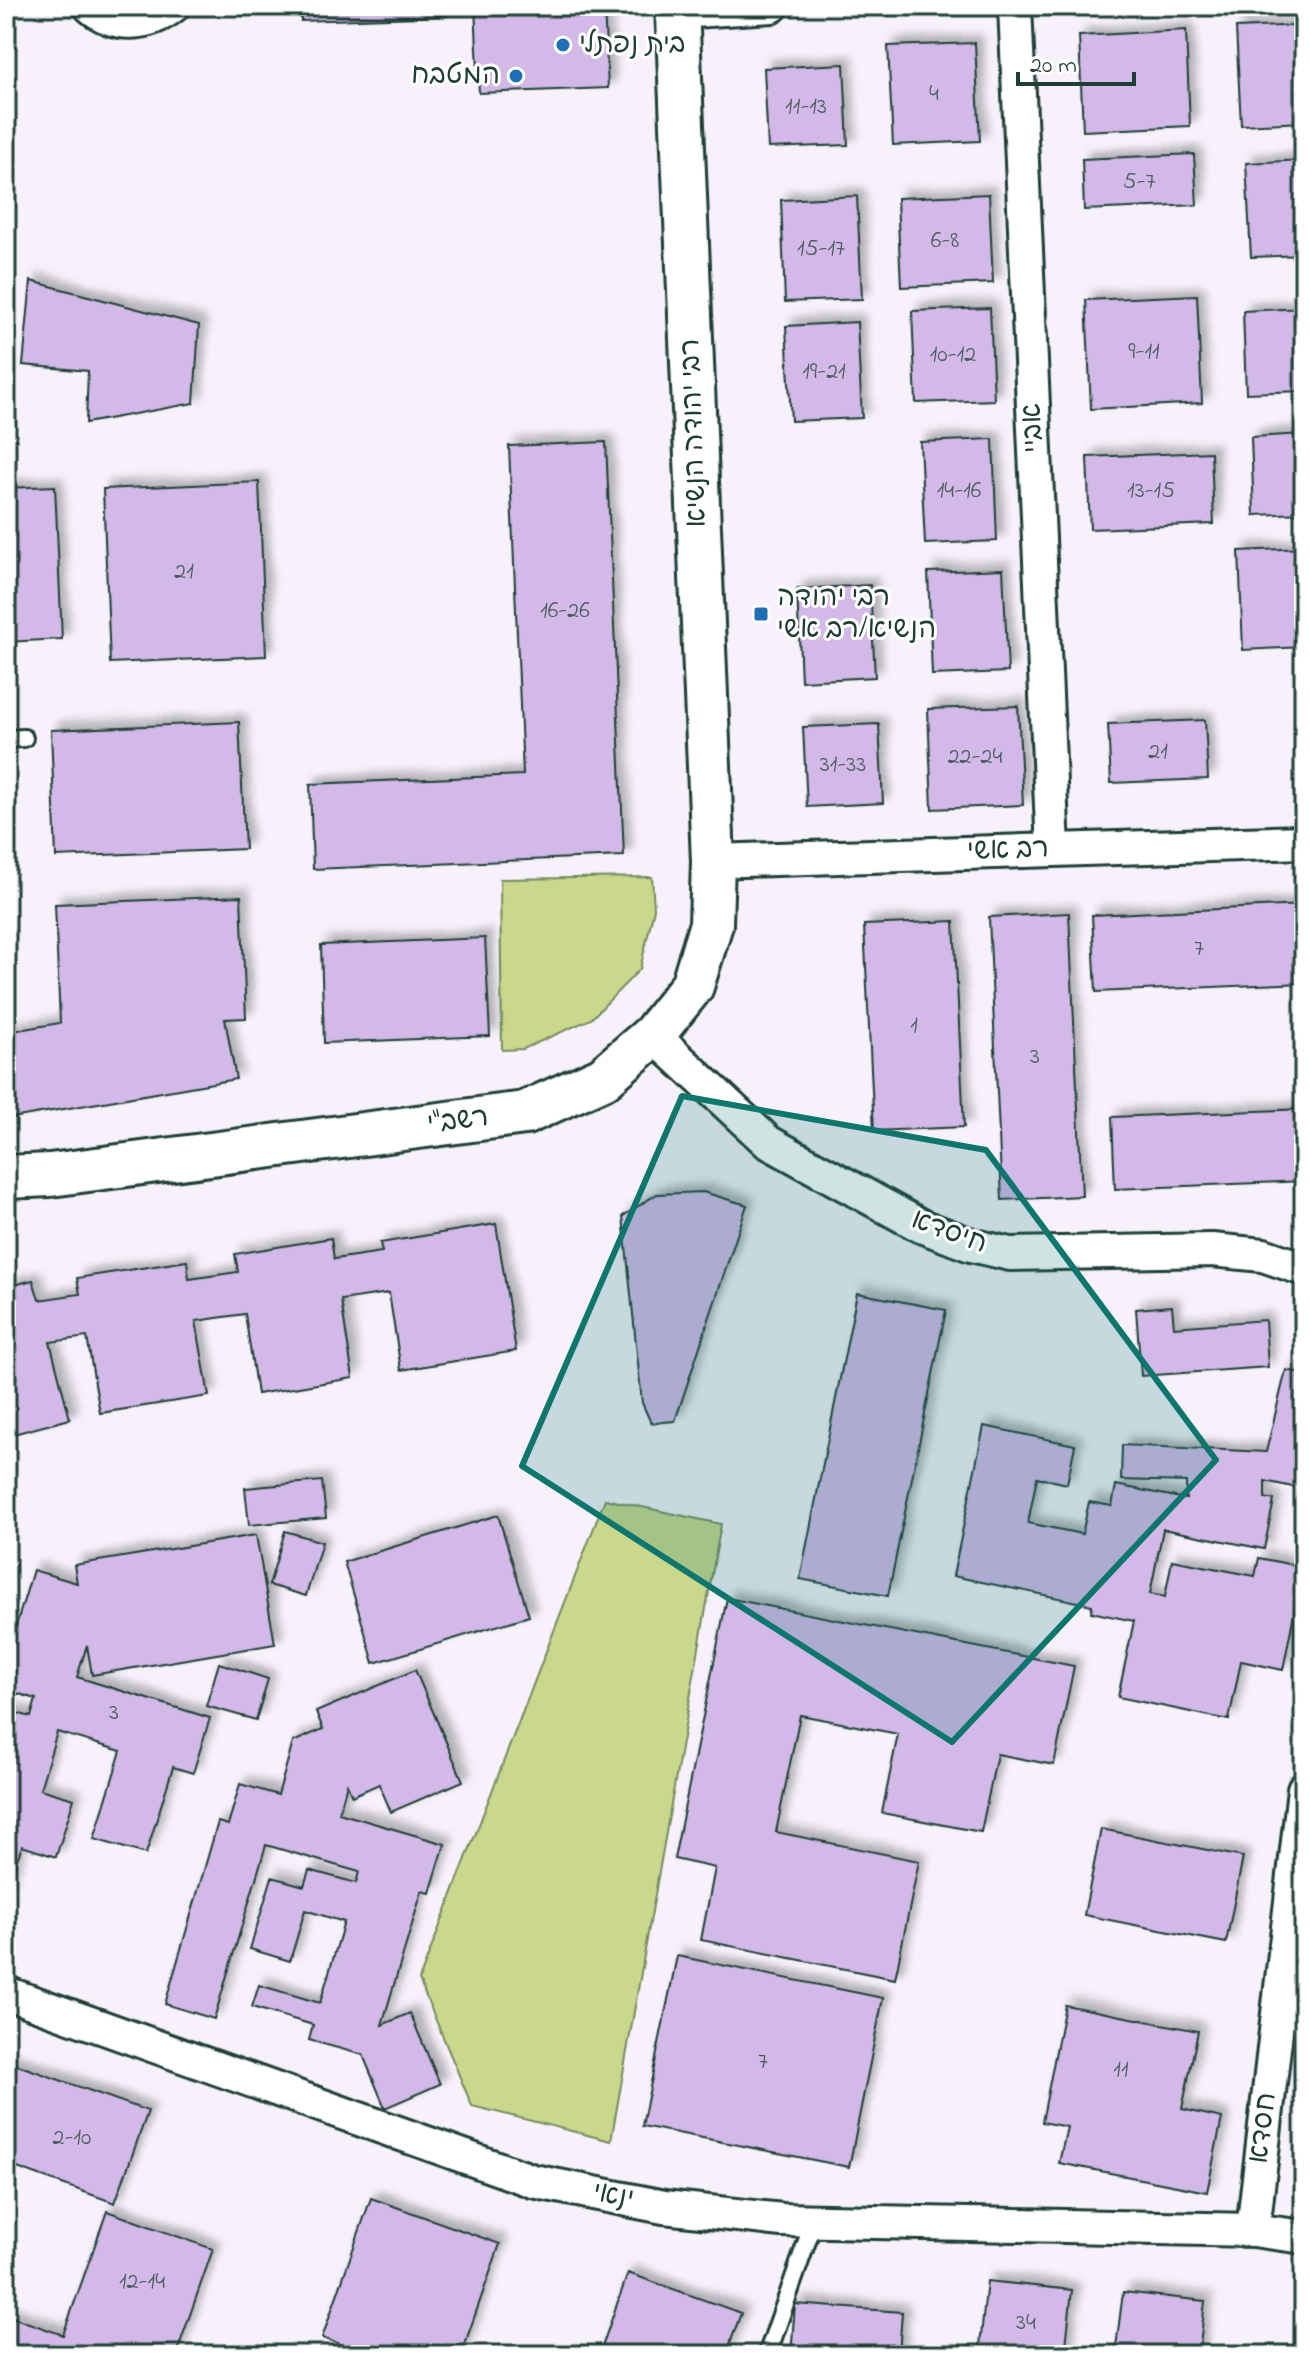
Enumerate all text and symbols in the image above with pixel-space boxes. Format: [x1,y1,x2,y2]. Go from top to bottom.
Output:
place label: בית נפתלי [579,25,685,66]
marker: בית נפתלי [554,36,572,54]
scale bar [1018,36,1134,86]
text: 20 m [1030,49,1077,84]
place label: המטבח [411,56,500,97]
marker: המטבח [507,67,525,85]
house number: 4 [929,77,939,112]
house number: 11-13 [785,90,827,125]
house number: 5-7 [1123,165,1155,200]
house number: 6-8 [931,224,959,259]
house number: 15-17 [797,232,845,267]
house number: 9-11 [1128,335,1160,370]
street label: רבי יהודה הנשיא [671,338,719,528]
house number: 10-12 [930,338,976,373]
house number: 19-21 [802,355,846,390]
street label: אביי [1012,402,1056,454]
house number: 14-16 [937,474,982,509]
house number: 13-15 [1127,474,1175,509]
house number: 21 [174,555,194,590]
place label: רבי יהודה הנשיא/רב אשי [777,578,936,651]
house number: 16-26 [540,594,590,629]
marker: רבי יהודה הנשיא/רב אשי [752,605,770,623]
house number: 21 [1148,735,1168,770]
house number: 22-24 [948,740,1002,775]
house number: 31-33 [820,748,866,783]
street label: רב אשי [966,829,1050,873]
house number: 7 [1194,932,1204,967]
house number: 1 [910,1009,918,1044]
house number: 3 [1030,1040,1040,1075]
street label: רשב"י [425,1098,491,1146]
street label: חיסדא [905,1200,993,1266]
house number: 3 [109,1696,119,1731]
house number: 7 [758,2045,768,2080]
house number: 11 [1113,2053,1129,2088]
street label: חסדא [1239,2090,1289,2166]
house number: 2-10 [53,2121,91,2156]
street label: ינאי [589,2173,637,2221]
house number: 12-14 [119,2265,165,2300]
house number: 34 [1016,2306,1036,2341]

